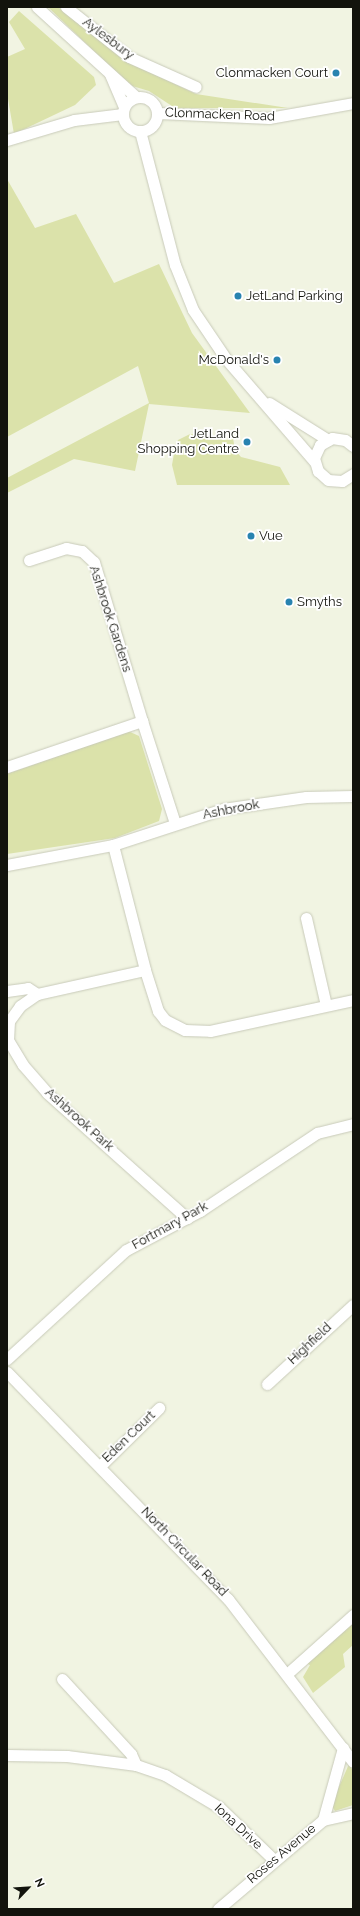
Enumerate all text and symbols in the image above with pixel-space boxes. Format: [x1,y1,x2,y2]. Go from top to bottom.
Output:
street label: Aylesbury [79,15,137,63]
place label: Clonmacken Court [216,65,328,81]
marker: Clonmacken Court [331,68,341,78]
street label: Clonmacken Road [165,105,275,125]
place label: JetLand Parking [246,288,343,304]
marker: JetLand Parking [233,291,243,301]
place label: McDonald's [199,352,269,368]
marker: McDonald's [272,355,282,365]
place label: JetLand Shopping Centre [138,427,239,458]
marker: JetLand Shopping Centre [242,437,252,447]
place label: Vue [259,528,283,544]
marker: Vue [246,531,256,541]
street label: Ashbrook Gardens [85,564,135,674]
place label: Smyths [297,594,342,610]
marker: Smyths [284,597,294,607]
street label: Ashbrook [201,797,261,823]
street label: Ashbrook Park [41,1085,117,1155]
street label: Fortmary Park [129,1199,211,1253]
street label: Highfield [285,1320,335,1368]
street label: Eden Court [99,1408,159,1466]
street label: North Circular Road [137,1504,231,1600]
street label: Iona Drive [211,1801,265,1853]
street label: Roses Avenue [244,1821,320,1887]
north arrow [8,1868,48,1908]
text: N [32,1876,47,1889]

